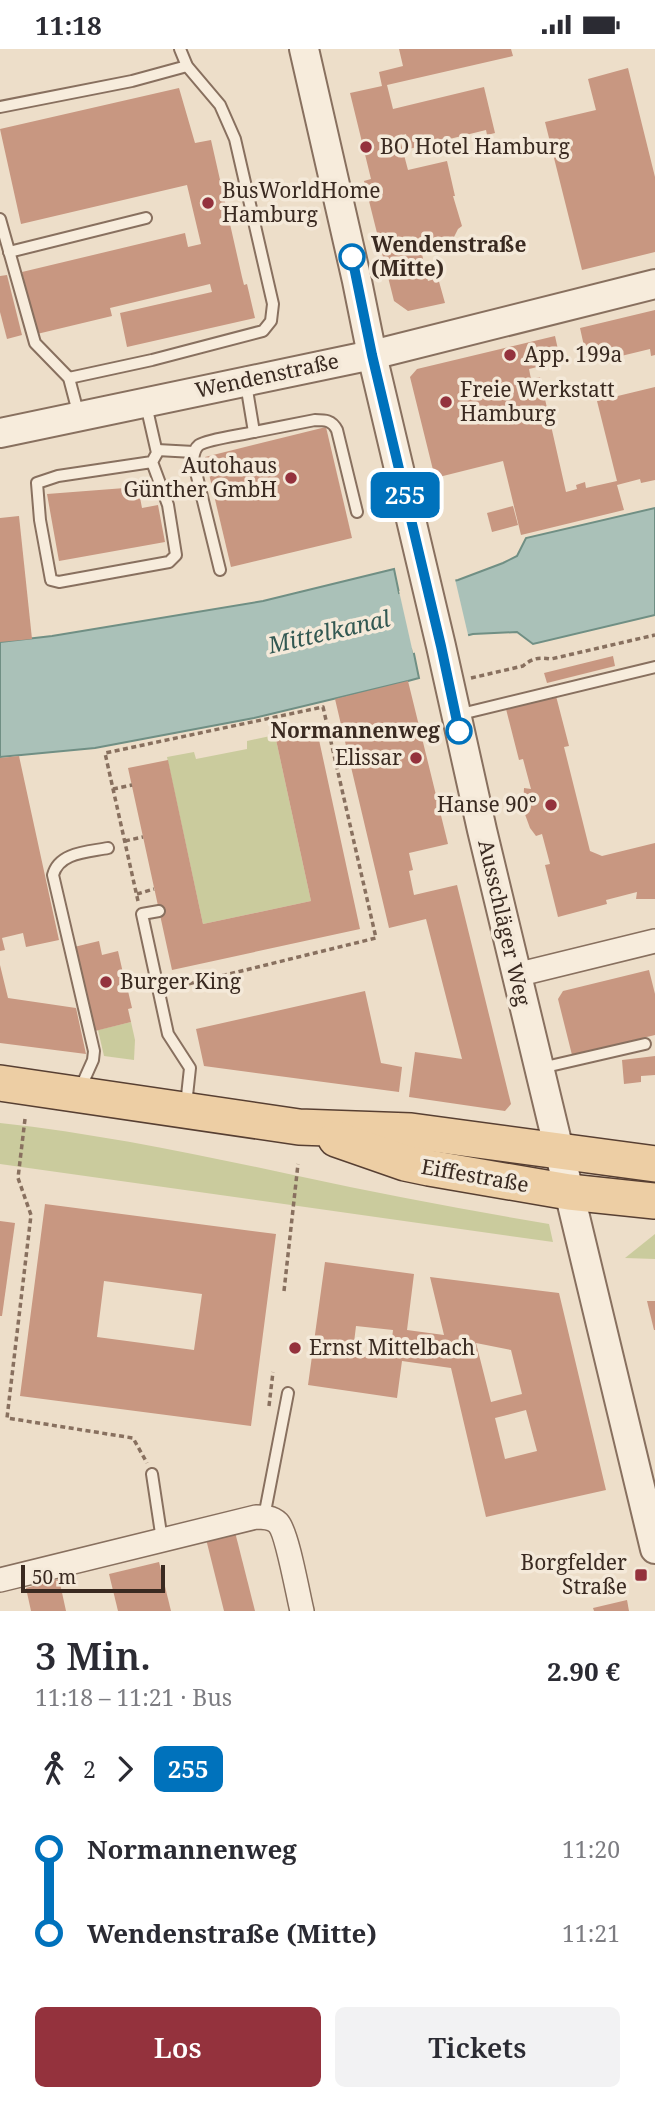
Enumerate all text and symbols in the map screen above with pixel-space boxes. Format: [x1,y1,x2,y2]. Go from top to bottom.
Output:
text: 11:18 [35,7,102,43]
place label: BO Hotel Hamburg [380,132,571,160]
marker: BO Hotel Hamburg [358,139,374,155]
place label: BusWorldHome Hamburg [222,176,381,228]
marker: BusWorldHome Hamburg [200,195,216,211]
place label: Wendenstraße (Mitte) [371,230,526,282]
marker: Wendenstraße (Mitte) [339,244,365,270]
place label: App. 199a [524,340,622,368]
street label: Wendenstraße [192,346,341,404]
marker: App. 199a [502,347,518,363]
place label: Freie Werkstatt Hamburg [460,375,615,427]
marker: Freie Werkstatt Hamburg [438,394,454,410]
place label: Autohaus Günther GmbH [123,451,277,503]
marker: Autohaus Günther GmbH [283,470,299,486]
line badge: 255 [365,472,445,518]
text: 255 [385,478,425,511]
water label: Mittelkanal [264,601,393,661]
place label: Normannenweg [270,716,440,744]
marker: Normannenweg [446,718,472,744]
place label: Elissar [335,743,402,771]
marker: Elissar [408,750,424,766]
place label: Hanse 90° [437,790,537,818]
marker: Hanse 90° [543,797,559,813]
street label: Ausschläger Weg [472,837,538,1009]
place label: Burger King [120,967,242,995]
marker: Burger King [98,974,114,990]
street label: Eiffestraße [419,1152,531,1198]
place label: Ernst Mittelbach [309,1333,475,1361]
marker: Ernst Mittelbach [287,1340,303,1356]
place label: Borgfelder Straße [520,1548,627,1600]
scale bar [21,1562,164,1594]
text: 50 m [32,1564,76,1590]
marker: Borgfelder Straße [633,1567,649,1583]
text: 3 Min. [35,1629,151,1681]
text: 2.90 € [547,1653,620,1689]
text: 11:18 – 11:21 · Bus [35,1681,232,1713]
icon: walk [35,1750,73,1788]
icon: forward [106,1750,144,1788]
text: 255 [168,1752,209,1785]
text: 2 [83,1753,96,1785]
text: Normannenweg [87,1831,297,1867]
text: 11:20 [562,1833,620,1865]
text: Wendenstraße (Mitte) [87,1915,377,1951]
text: 11:21 [562,1917,620,1949]
button: Los [35,2007,321,2087]
button: Tickets [335,2007,620,2087]

